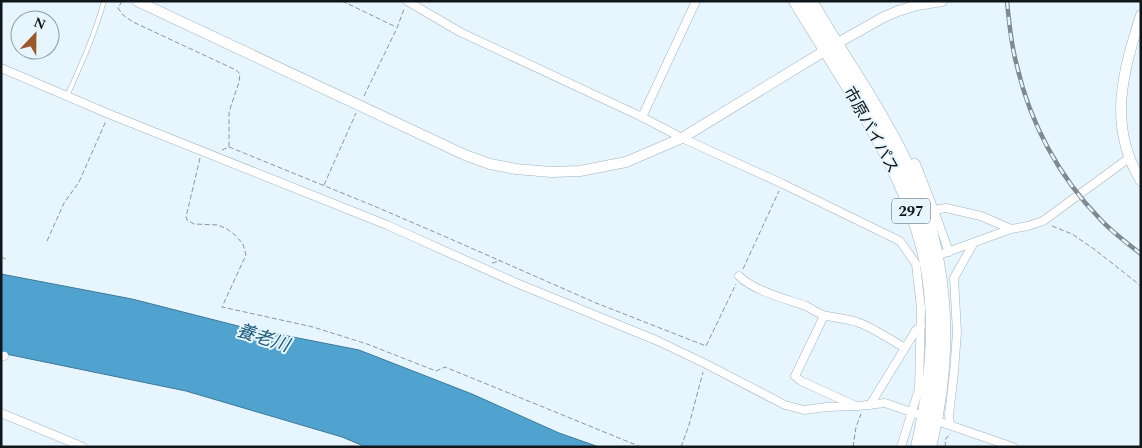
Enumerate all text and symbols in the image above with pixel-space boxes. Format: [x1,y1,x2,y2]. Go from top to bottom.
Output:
north arrow [10,10,60,60]
text: N [30,12,49,35]
street label: 市原バイパス [837,82,905,178]
road number: 297 [892,198,930,224]
water label: 養老川 [233,317,295,360]

